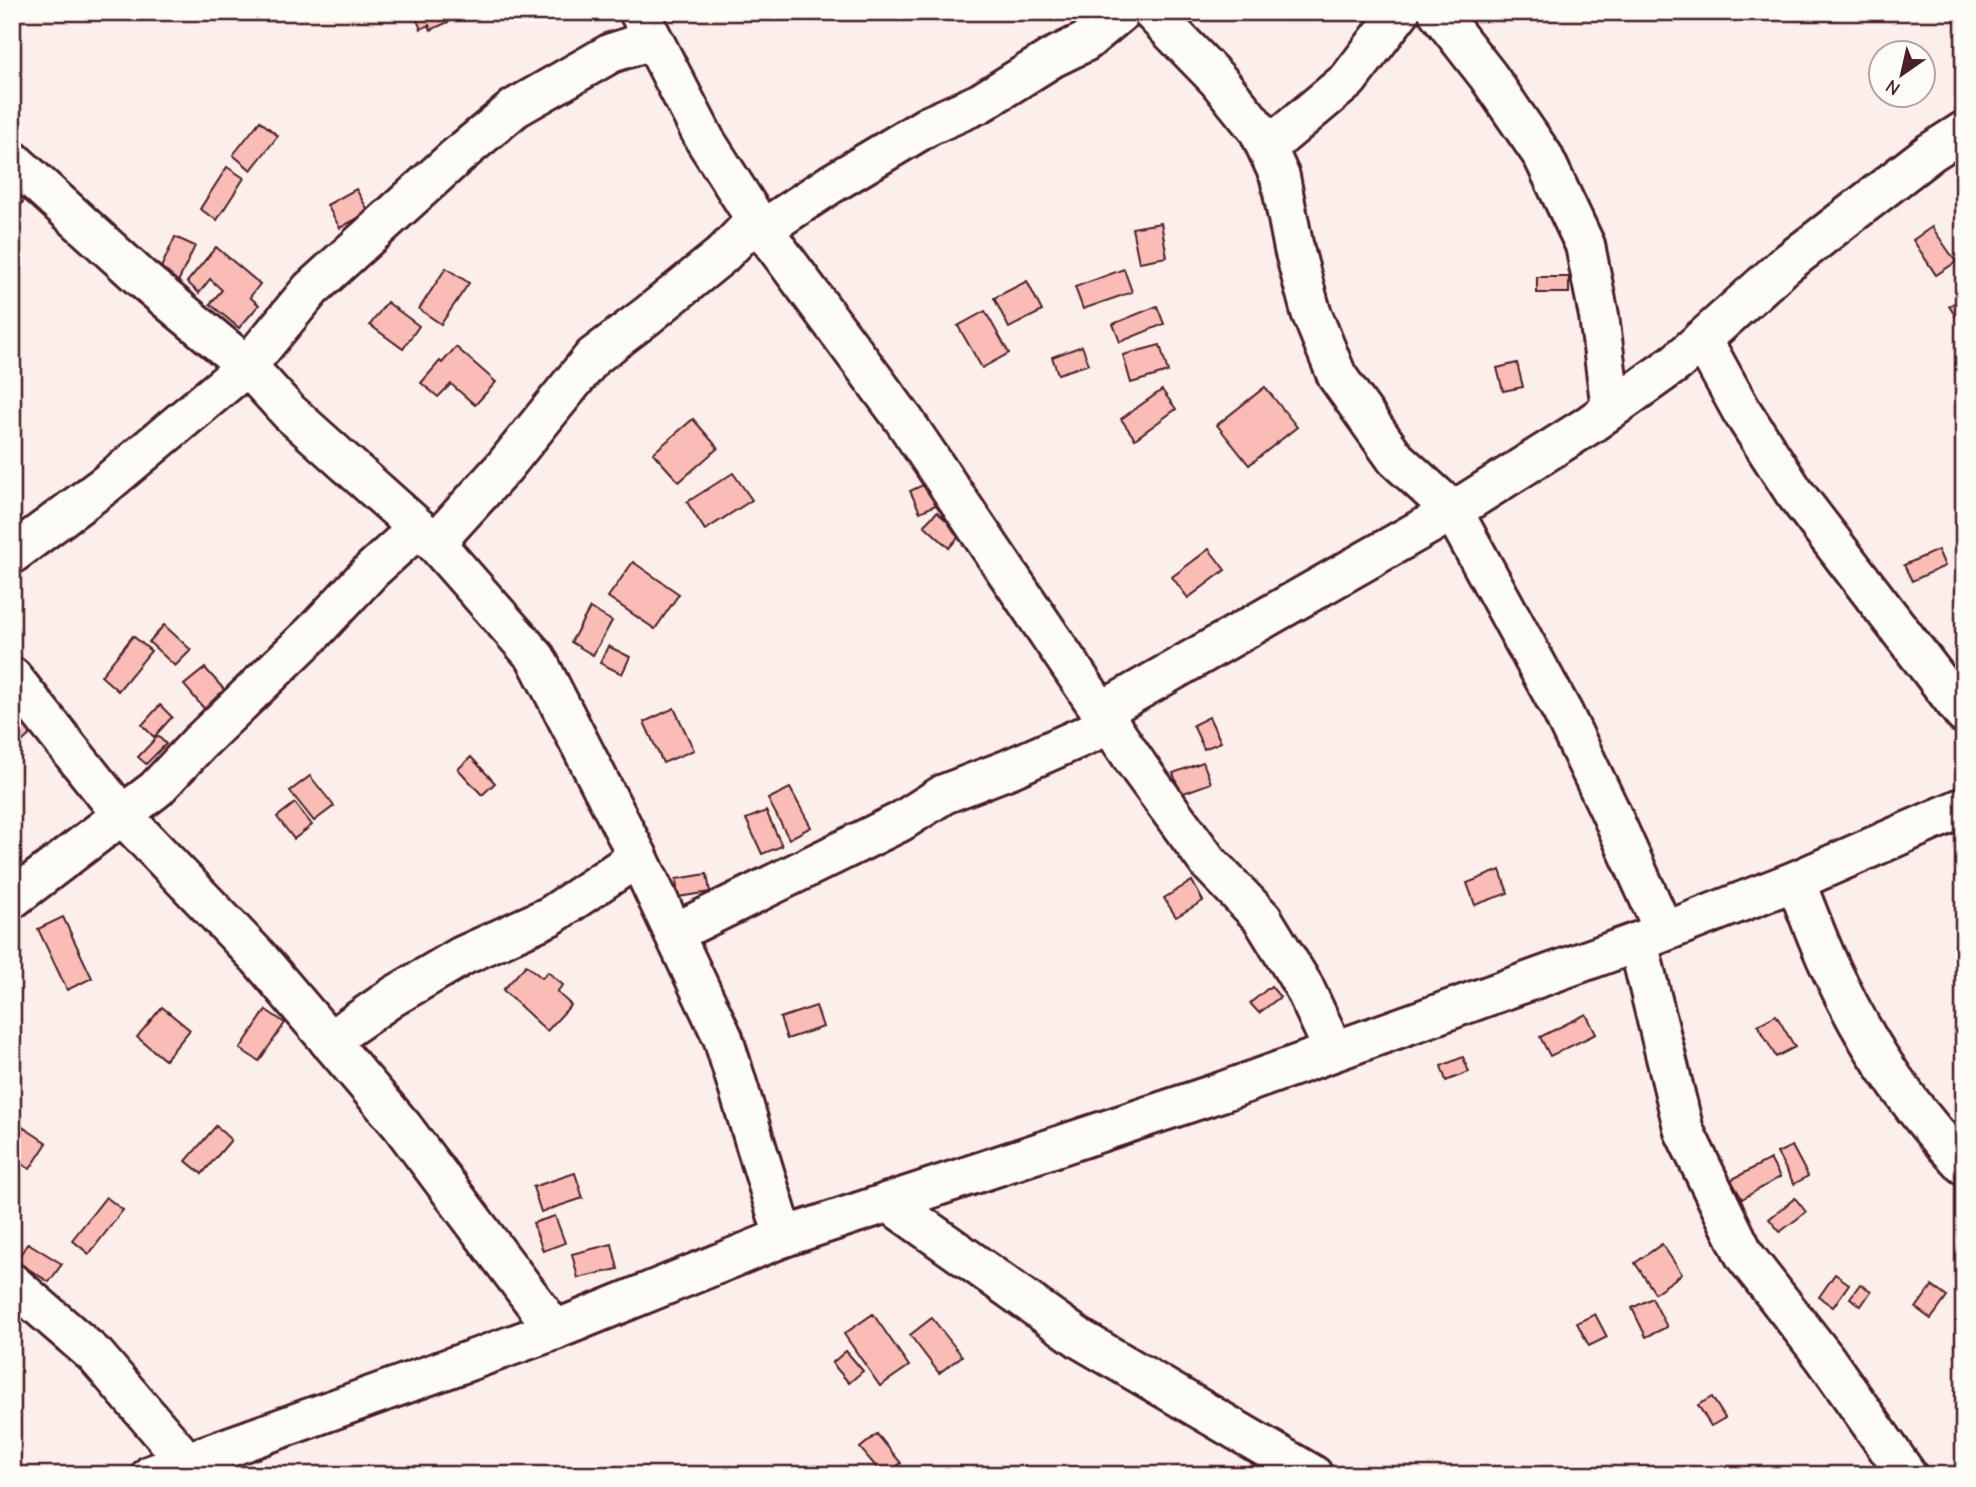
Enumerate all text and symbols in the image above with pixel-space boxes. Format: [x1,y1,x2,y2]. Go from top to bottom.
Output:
north arrow [1868,38,1938,108]
text: N [1882,75,1904,100]

